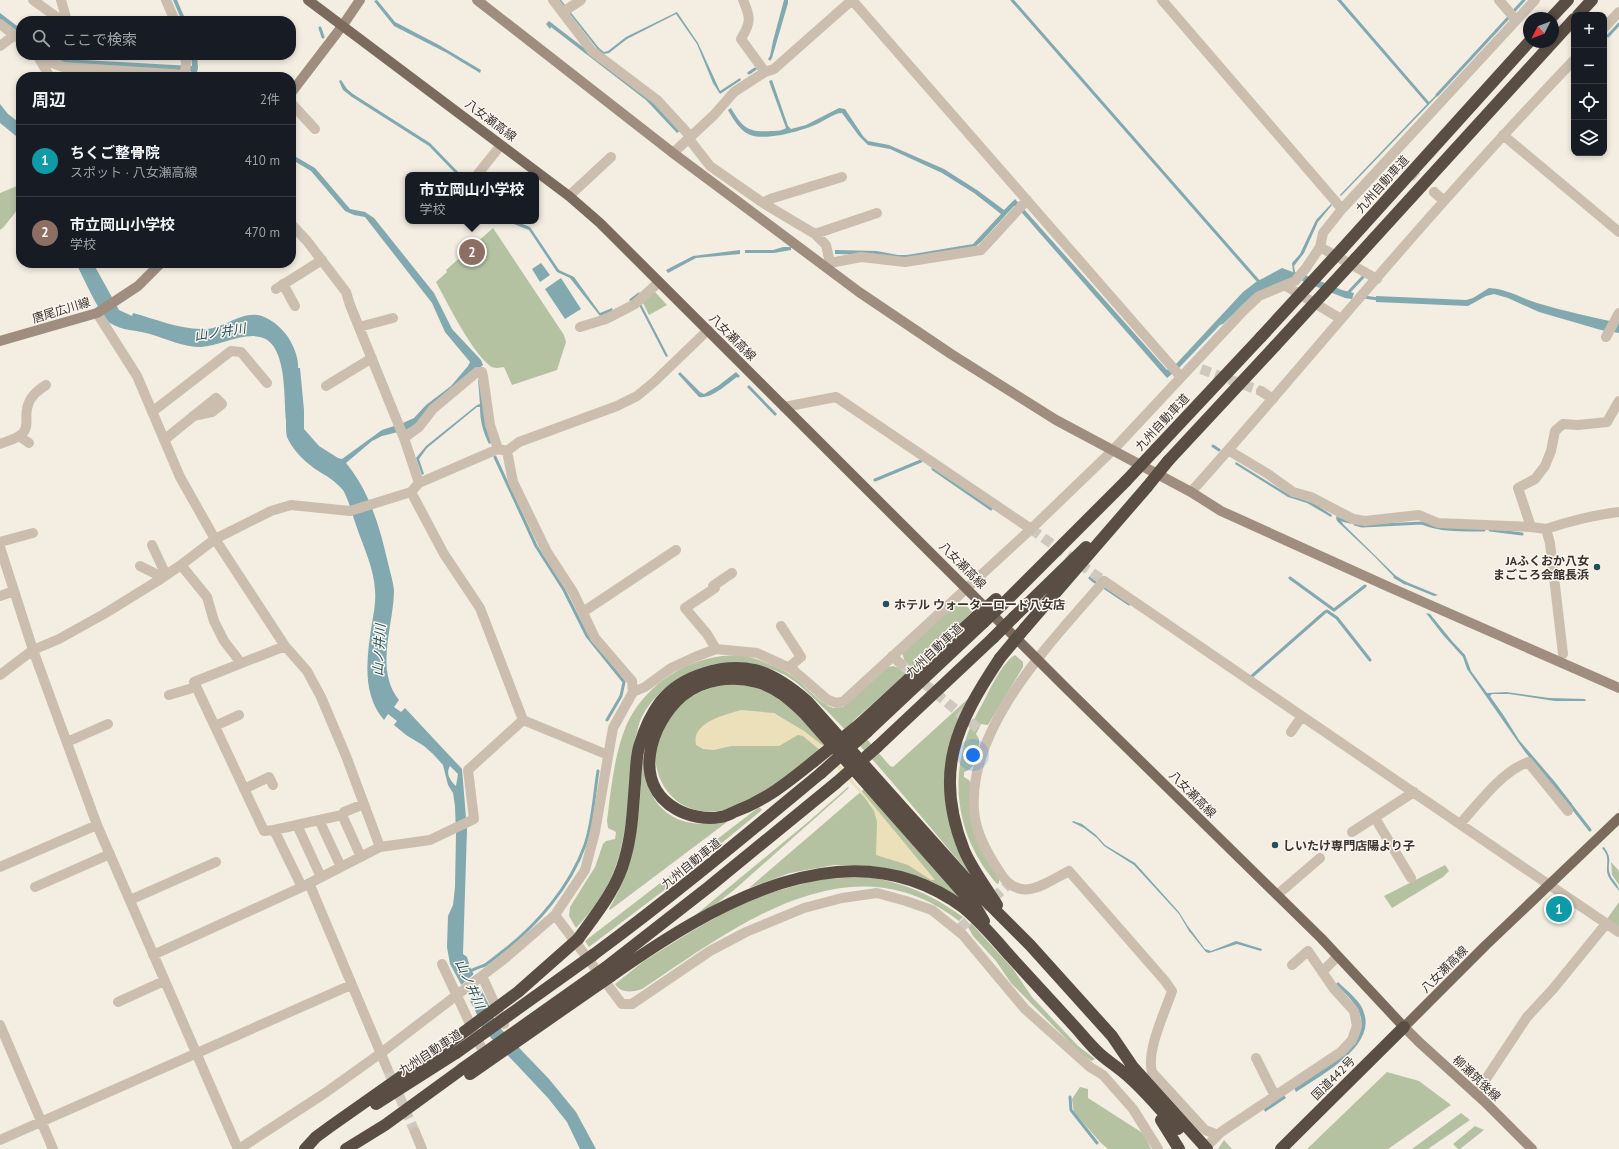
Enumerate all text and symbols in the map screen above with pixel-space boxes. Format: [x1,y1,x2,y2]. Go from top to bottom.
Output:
north arrow [1523,12,1559,48]
map controls [1571,12,1607,156]
button: + [1571,12,1607,48]
search box [16,16,296,60]
icon: search [30,27,52,49]
text: ここで検索 [62,30,137,49]
button: − [1571,48,1607,84]
button: locate [1571,84,1607,120]
text: 周辺 [32,89,66,111]
text: 2件 [260,91,280,108]
street label: 八女瀬高線 [463,96,519,144]
button: layers [1571,120,1607,156]
text: ちくご整骨院 [70,143,160,162]
text: 1 [41,152,49,169]
text: 410 m [245,152,280,169]
street label: 九州自動車道 [1352,152,1412,216]
text: スポット · 八女瀬高線 [70,164,197,181]
popup [405,172,539,224]
text: 市立岡山小学校 [419,180,525,199]
text: 学校 [419,201,446,218]
text: 市立岡山小学校 [70,215,175,234]
text: 2 [41,224,49,241]
text: 470 m [245,224,280,241]
text: 学校 [70,236,96,253]
pin: 2 [459,237,485,267]
street label: 唐尾広川線 [30,294,92,326]
street label: 八女瀬高線 [706,310,760,364]
water label: 山ノ井川 [193,319,249,344]
street label: 九州自動車道 [1132,391,1192,453]
street label: 八女瀬高線 [936,538,990,592]
place label: JAふくおか八女 まごころ会館長浜 [1493,553,1589,582]
marker: JAふくおか八女 まごころ会館長浜 [1592,562,1602,572]
place label: ホテル ウォーターロード八女店 [894,597,1065,612]
marker: ホテル ウォーターロード八女店 [881,599,891,609]
street label: 九州自動車道 [903,620,965,680]
water label: 山ノ井川 [369,622,389,676]
your location [963,745,983,765]
street label: 八女瀬高線 [1166,767,1220,821]
street label: 九州自動車道 [658,835,724,891]
place label: しいたけ専門店陽より子 [1283,838,1415,853]
marker: しいたけ専門店陽より子 [1270,840,1280,850]
pin: 1 [1546,894,1572,924]
street label: 八女瀬高線 [1417,942,1471,996]
water label: 山ノ井川 [452,957,489,1013]
street label: 九州自動車道 [396,1026,464,1078]
street label: 柳瀬筑後線 [1450,1052,1504,1104]
street label: 国道442号 [1308,1053,1358,1103]

